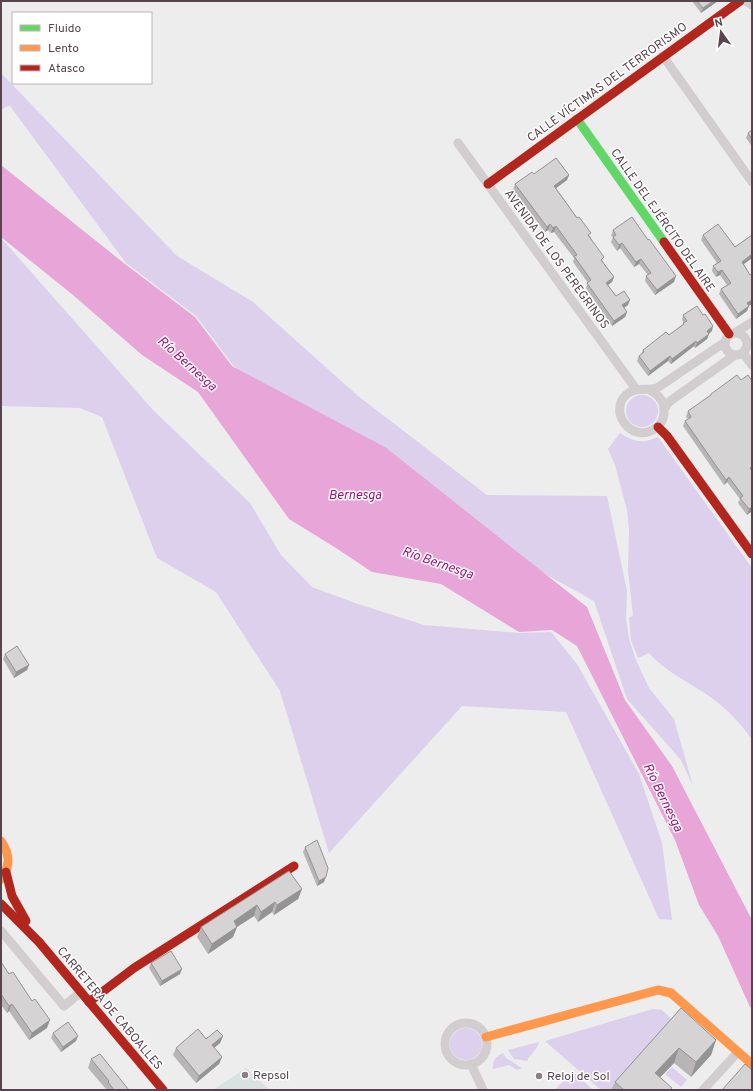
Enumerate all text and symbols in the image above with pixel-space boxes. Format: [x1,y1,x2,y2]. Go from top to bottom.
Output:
legend [12,12,152,84]
north arrow [701,12,741,52]
text: N [713,16,724,31]
street label: CALLE VÍCTIMAS DEL TERRORISMO [524,19,691,146]
text: Fluido [48,21,81,37]
text: Lento [48,41,79,57]
text: Atasco [48,61,85,77]
street label: CALLE DEL EJÉRCITO DEL AIRE [606,146,718,295]
street label: AVENIDA DE LOS PEREGRINOS [500,187,612,333]
water label: Río Bernesga [154,334,220,396]
water label: Bernesga [328,488,382,504]
water label: Río Bernesga [400,544,475,584]
water label: Río Bernesga [639,761,686,835]
street label: CARRETERA DE CABOALLES [53,944,166,1074]
place label: Repsol [253,1068,289,1084]
place label: Reloj de Sol [547,1069,610,1085]
marker: Repsol [240,1070,250,1080]
marker: Reloj de Sol [534,1071,544,1081]

